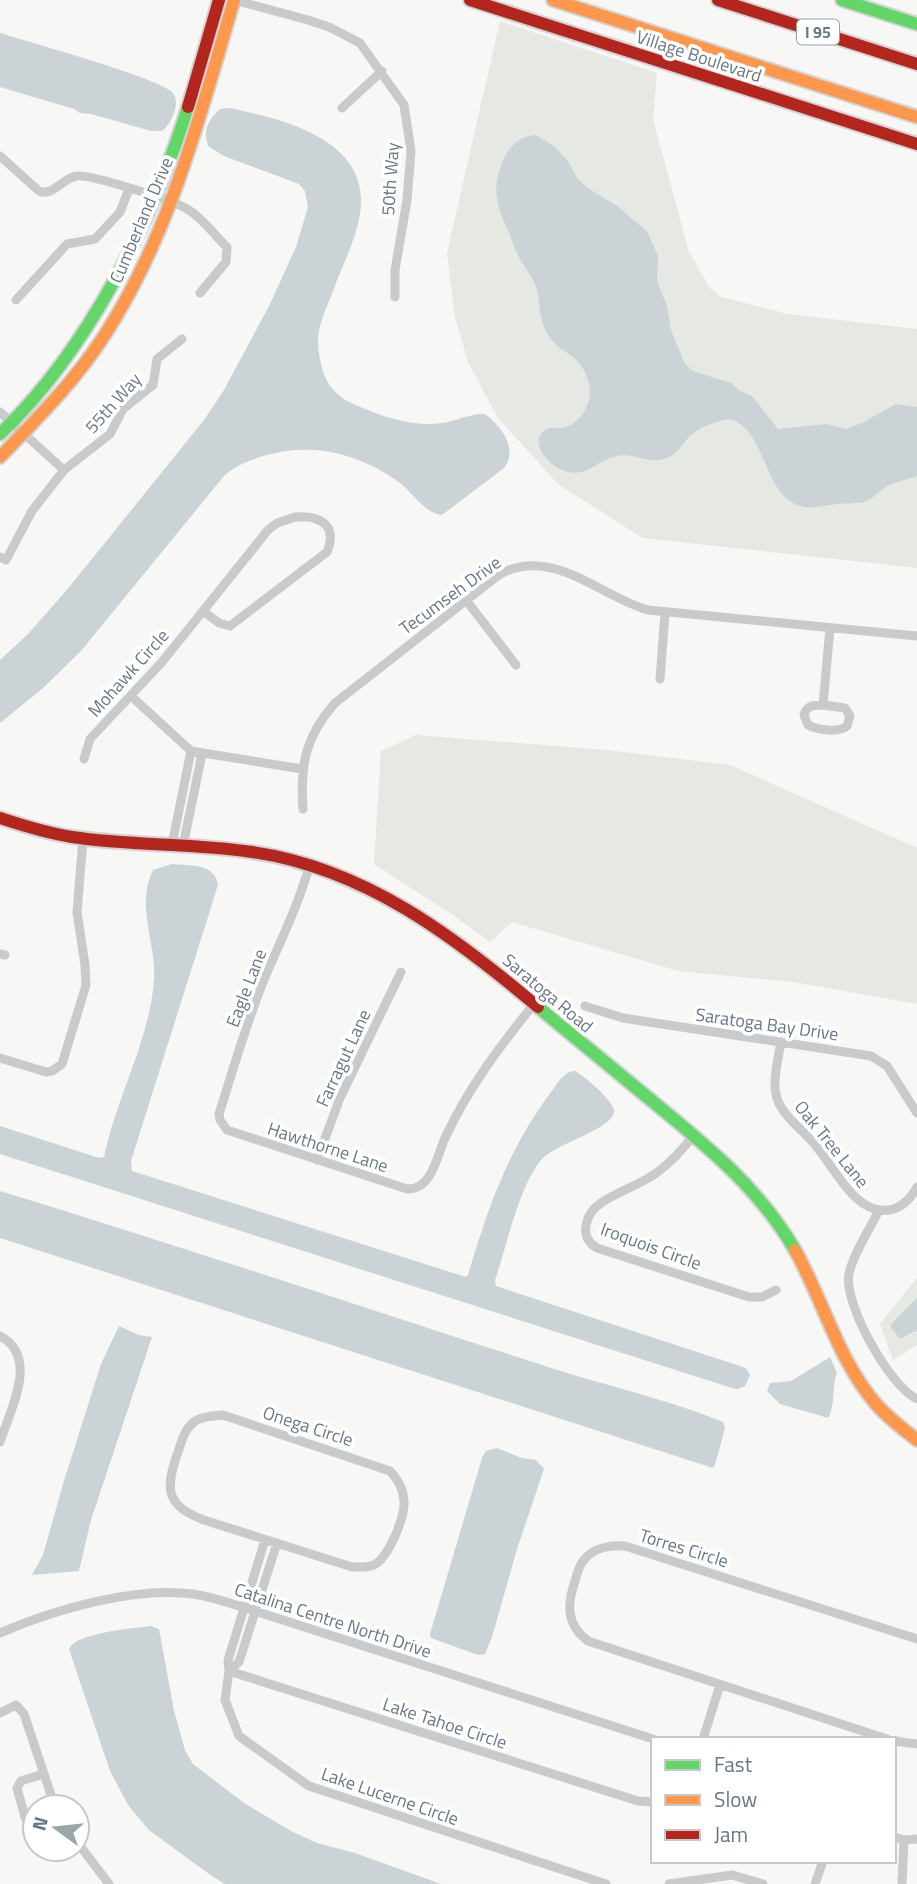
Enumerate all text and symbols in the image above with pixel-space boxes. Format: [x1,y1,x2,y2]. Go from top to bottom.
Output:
road number: I 95 [797,20,839,44]
street label: Village Boulevard [633,23,765,89]
street label: 50th Way [374,141,406,217]
street label: Cumberland Drive [102,153,180,287]
street label: 55th Way [78,366,148,439]
street label: Tecumseh Drive [394,549,506,641]
street label: Mohawk Circle [81,623,175,723]
street label: Eagle Lane [219,945,273,1031]
street label: Saratoga Road [497,947,599,1039]
street label: Saratoga Bay Drive [694,1001,840,1047]
street label: Farragut Lane [309,1005,377,1111]
street label: Oak Tree Lane [788,1094,876,1194]
street label: Hawthorne Lane [264,1115,392,1179]
street label: Iroquois Circle [597,1215,705,1277]
street label: Onega Circle [259,1399,357,1453]
street label: Torres Circle [636,1522,732,1574]
street label: Catalina Centre North Drive [231,1575,435,1665]
street label: Lake Tahoe Circle [379,1690,511,1756]
legend [651,1737,896,1863]
text: Fast [714,1748,753,1780]
street label: Lake Lucerne Circle [318,1760,462,1832]
text: Slow [714,1783,757,1815]
north arrow [21,1793,91,1863]
text: N [23,1813,55,1834]
text: Jam [714,1818,748,1850]

